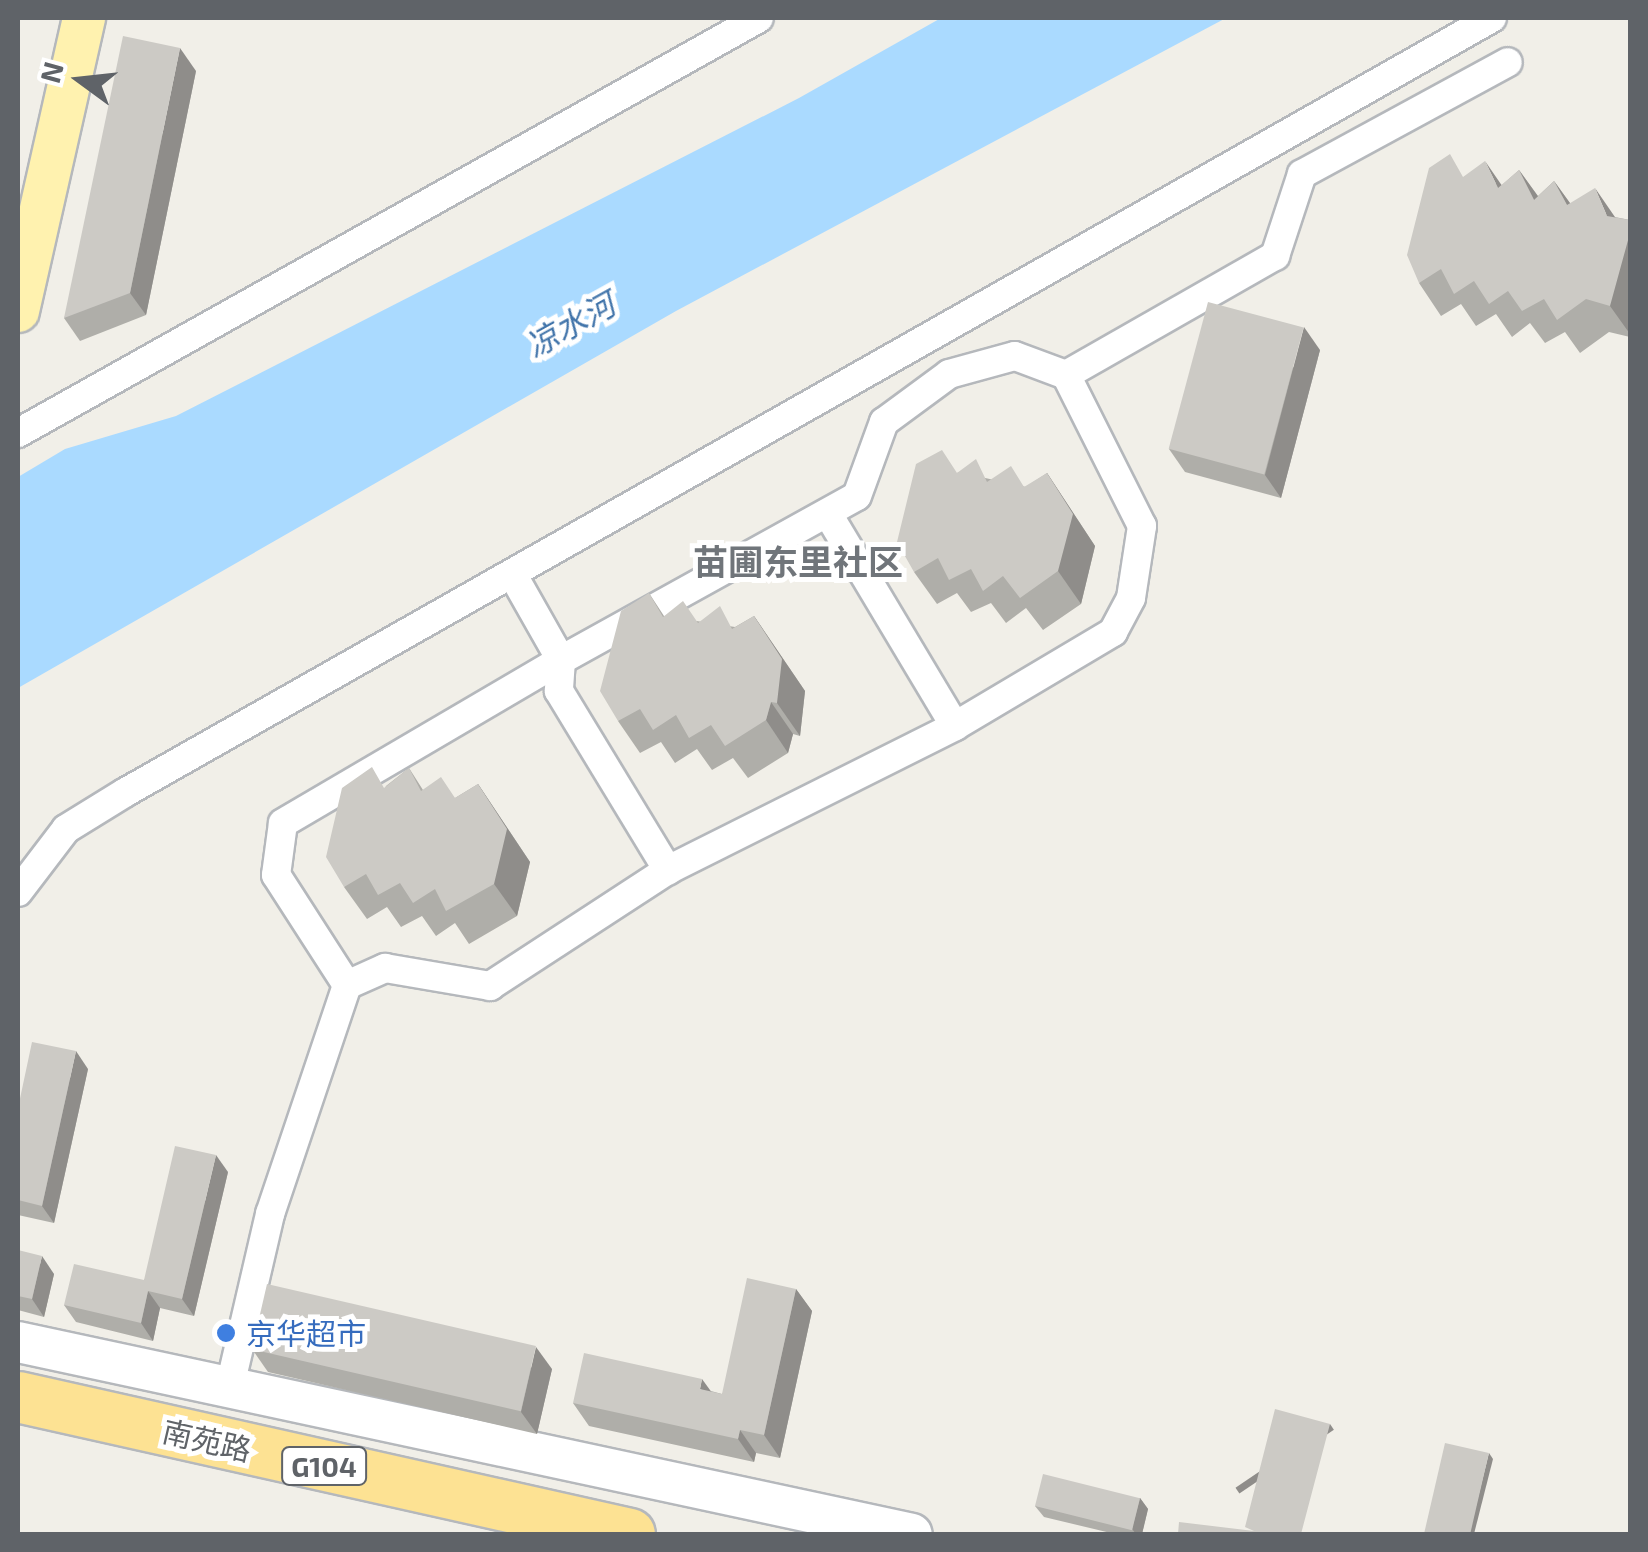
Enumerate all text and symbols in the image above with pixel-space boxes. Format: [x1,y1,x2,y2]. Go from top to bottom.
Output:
north arrow [30,30,130,130]
text: N [32,58,70,86]
water label: 凉水河 [519,284,621,364]
district label: 苗圃东里社区 [693,540,903,582]
place label: 京华超市 [246,1315,366,1351]
marker: 京华超市 [215,1322,237,1344]
street label: 南苑路 [159,1412,255,1468]
road number: G104 [279,1443,369,1489]

